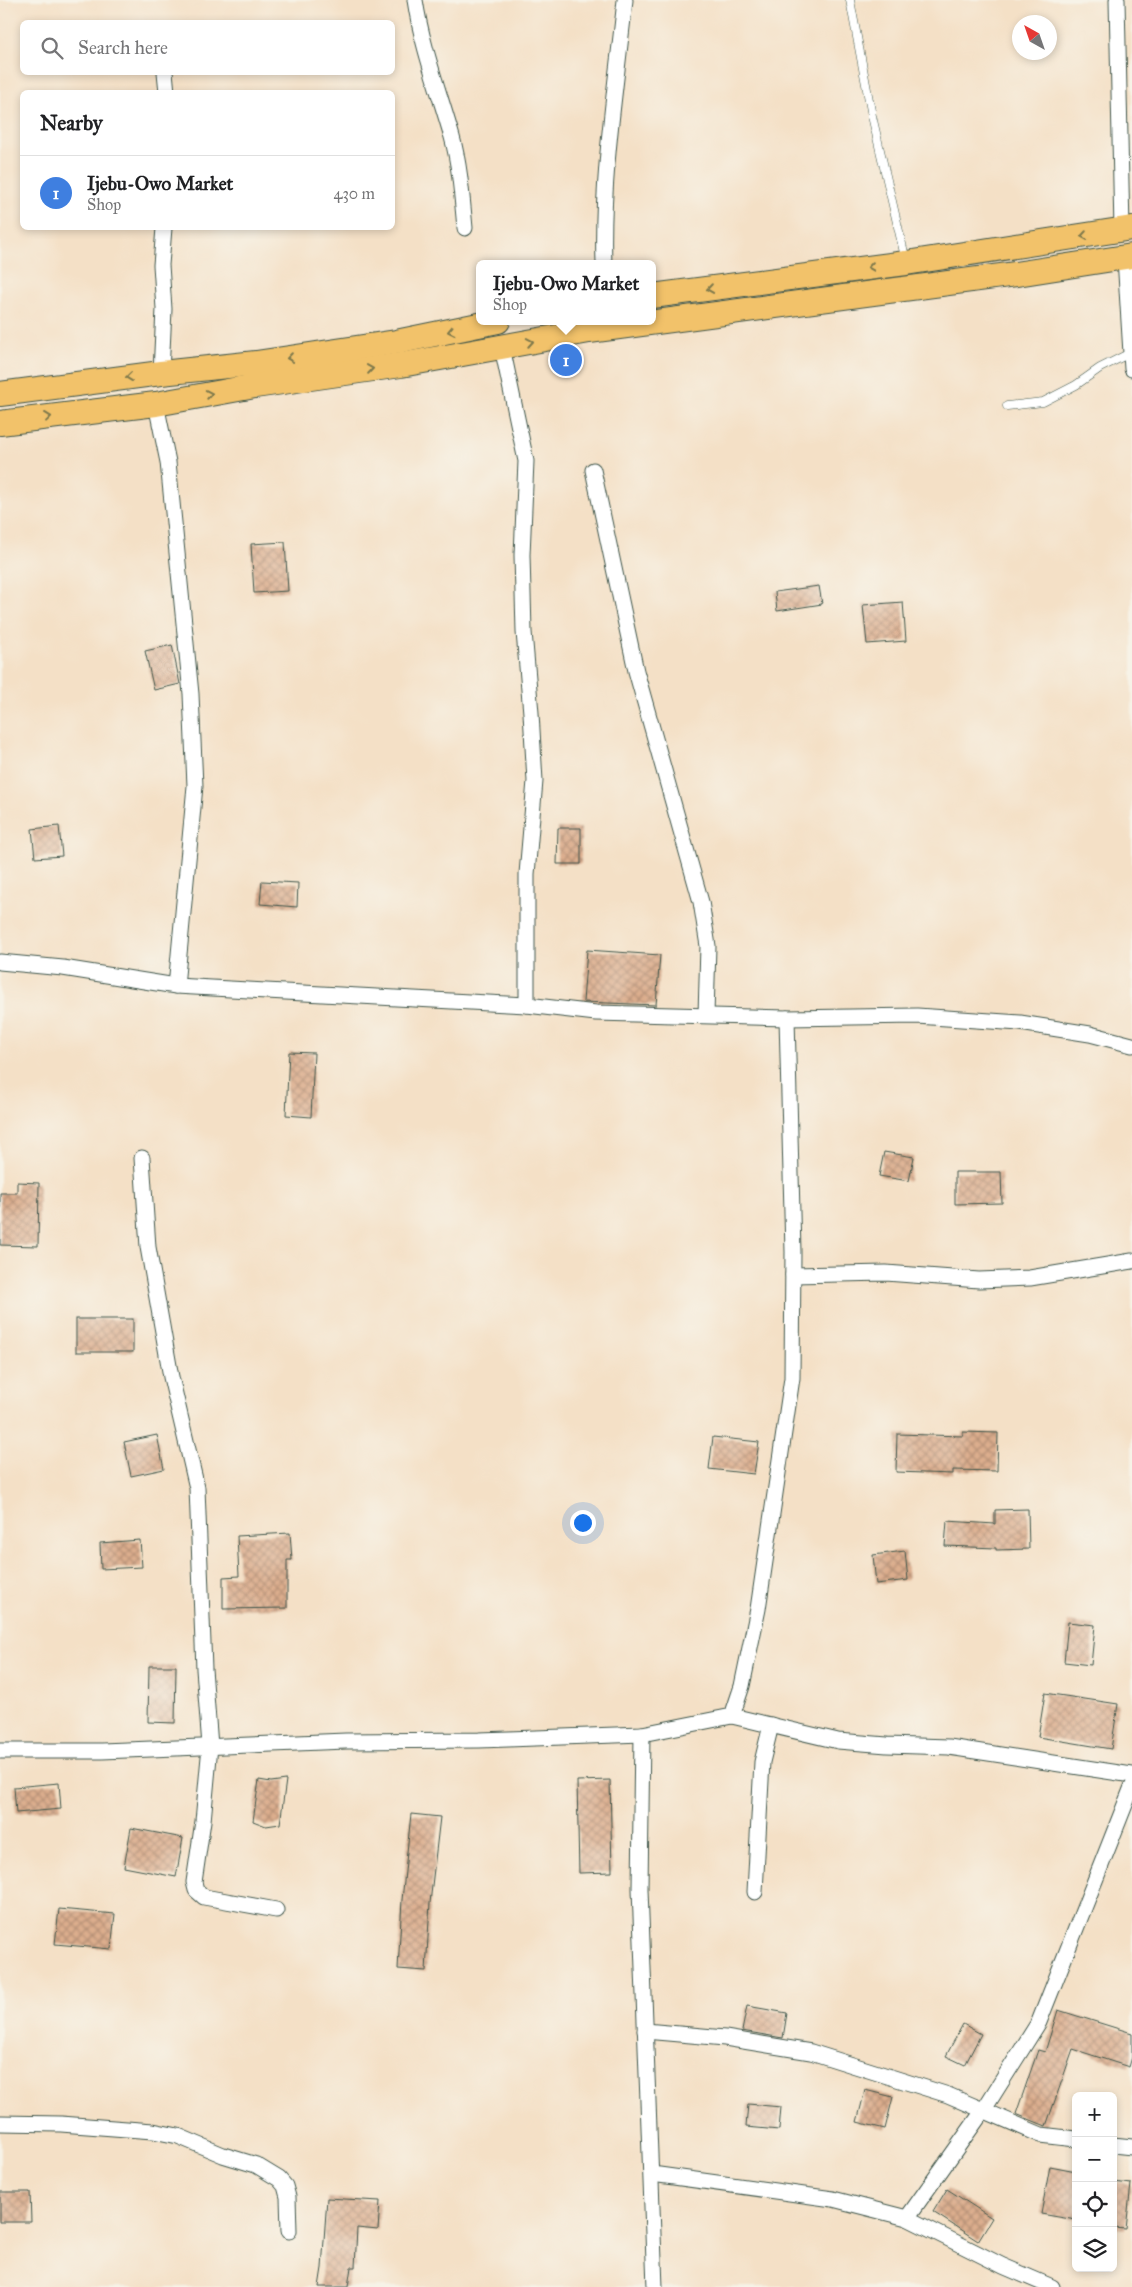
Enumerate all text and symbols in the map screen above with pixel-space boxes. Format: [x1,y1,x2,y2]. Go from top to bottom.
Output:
north arrow [1012,15,1057,60]
search box [20,20,395,75]
icon: search [38,34,66,62]
text: Search here [78,36,168,59]
text: Nearby [40,110,103,136]
text: Ijebu-Owo Market [87,172,233,195]
text: 1 [53,184,59,203]
text: 430 m [333,184,375,203]
text: Shop [87,195,121,214]
one-way arrow [1080,230,1088,240]
popup [476,260,656,325]
one-way arrow [867,261,875,272]
text: Ijebu-Owo Market [493,272,639,295]
one-way arrow [706,283,714,294]
text: Shop [493,295,527,314]
one-way arrow [446,325,455,336]
one-way arrow [526,338,534,348]
pin: 1 [550,341,582,379]
one-way arrow [286,352,295,362]
one-way arrow [366,364,374,375]
one-way arrow [125,372,134,382]
one-way arrow [205,389,214,400]
one-way arrow [45,412,53,423]
your location [570,1510,596,1536]
map controls [1072,2092,1117,2272]
button: + [1072,2092,1117,2137]
button: − [1072,2137,1117,2182]
button: locate [1072,2182,1117,2227]
button: layers [1072,2227,1117,2272]

